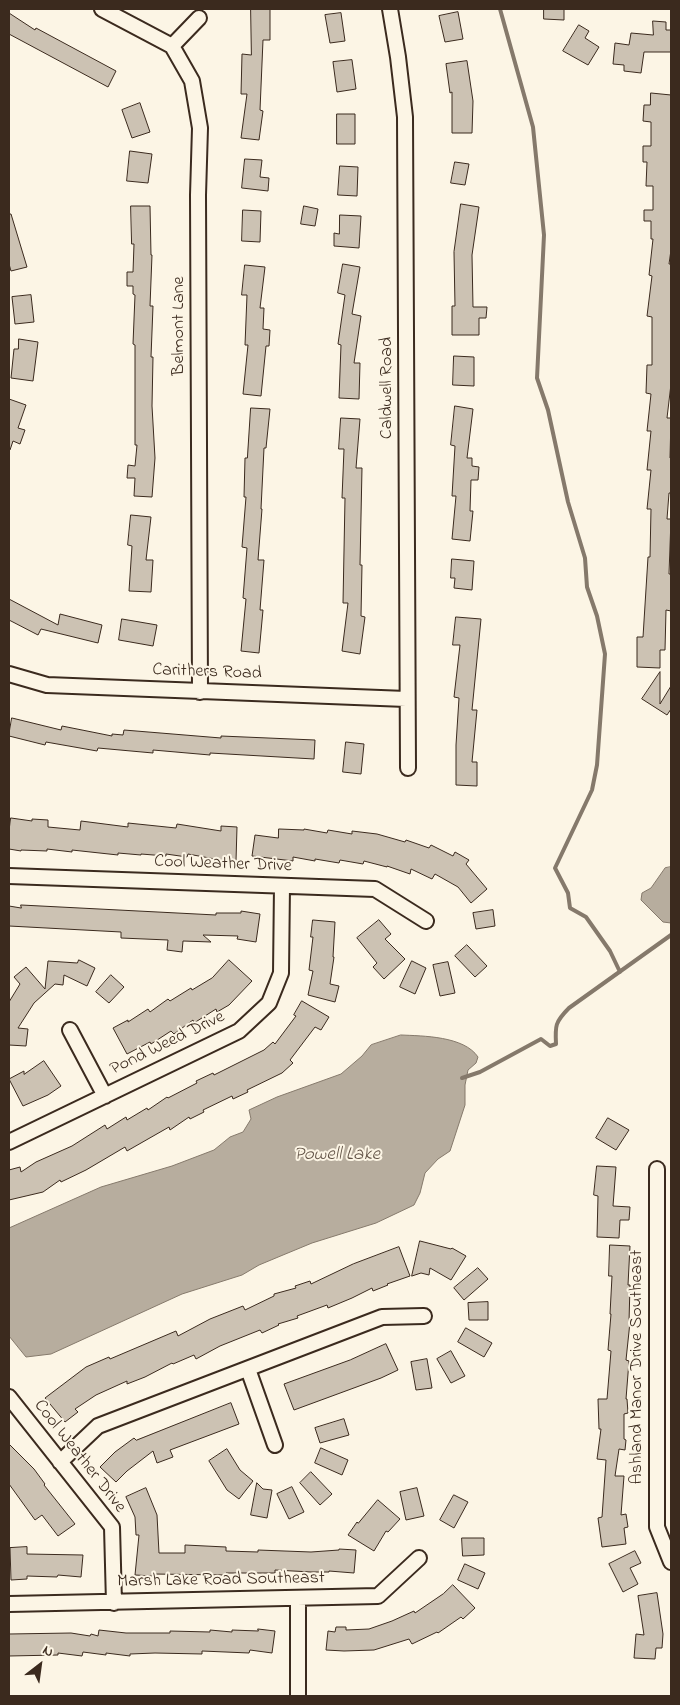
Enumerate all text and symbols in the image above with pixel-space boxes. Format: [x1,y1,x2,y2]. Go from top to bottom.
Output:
street label: Belmont Lane [169,276,191,376]
street label: Caldwell Road [377,337,399,439]
street label: Carithers Road [152,660,262,686]
street label: Cool Weather Drive [154,852,292,878]
street label: Pond Weed Drive [107,1007,229,1081]
water label: Powell Lake [294,1145,380,1167]
street label: Ashland Manor Drive Southeast [627,1250,649,1484]
street label: Cool Weather Drive [28,1396,130,1518]
street label: Marsh Lake Road Southeast [117,1568,325,1594]
north arrow [15,1640,65,1690]
text: N [38,1640,57,1663]

